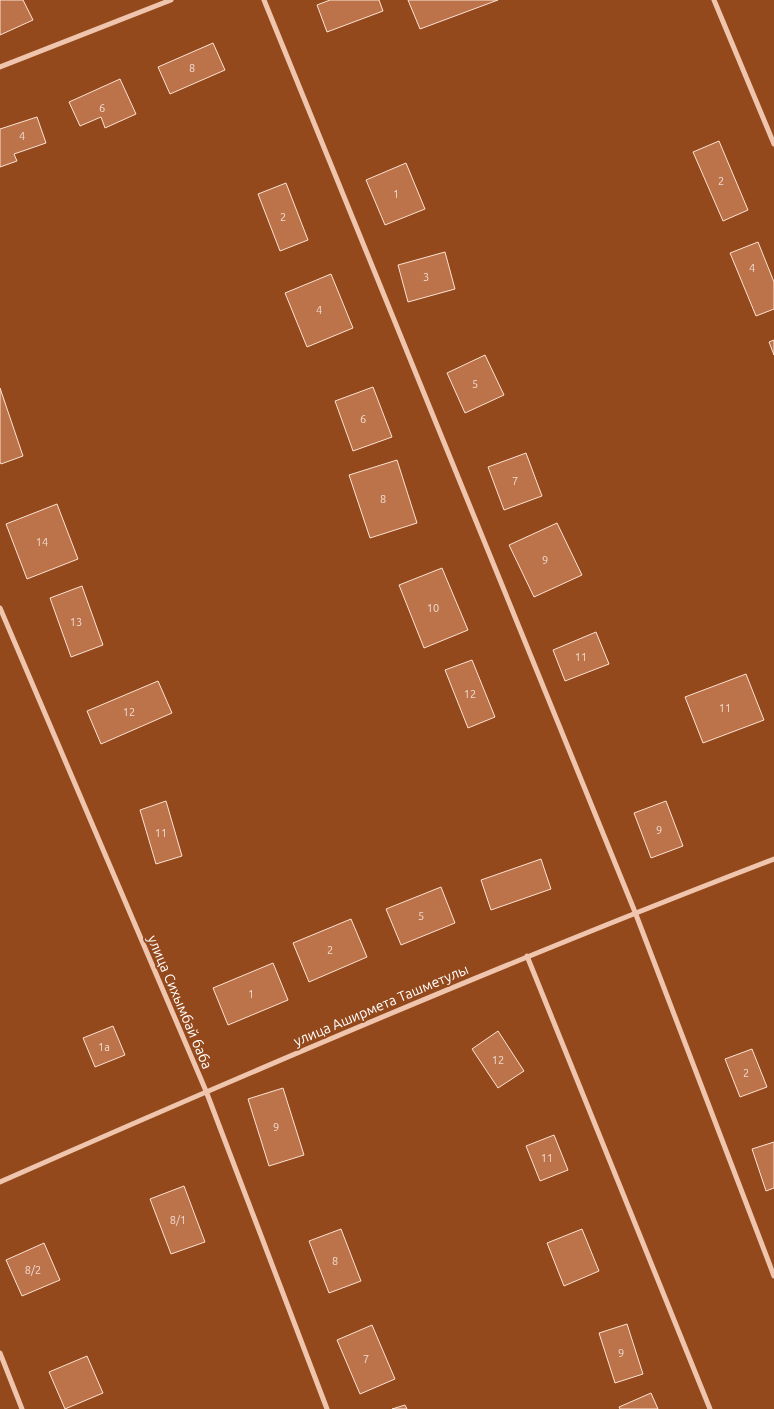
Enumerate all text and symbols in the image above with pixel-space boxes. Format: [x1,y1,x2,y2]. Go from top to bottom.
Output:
house number: 8 [189,62,195,74]
house number: 6 [99,102,105,114]
house number: 4 [19,130,25,142]
house number: 2 [718,175,724,187]
house number: 1 [393,188,399,200]
house number: 2 [280,211,286,223]
house number: 4 [749,262,755,274]
house number: 3 [423,271,429,283]
house number: 4 [316,304,322,316]
house number: 5 [472,378,478,390]
house number: 6 [360,413,366,425]
house number: 7 [512,475,518,487]
house number: 8 [380,493,386,505]
house number: 14 [36,536,48,548]
house number: 9 [542,554,548,566]
house number: 10 [427,602,439,614]
house number: 13 [70,616,82,628]
house number: 11 [575,651,587,663]
house number: 12 [464,688,476,700]
house number: 11 [719,702,731,714]
house number: 12 [123,706,135,718]
house number: 9 [656,824,662,836]
house number: 11 [155,827,167,839]
house number: 5 [418,910,424,922]
street label: улица Сихымбай баба [145,933,215,1071]
house number: 2 [327,944,333,956]
street label: улица Аширмета Ташметулы [291,961,471,1049]
house number: 1 [248,988,254,1000]
house number: 1а [98,1041,110,1053]
house number: 12 [492,1054,504,1066]
house number: 2 [743,1067,749,1079]
house number: 9 [273,1121,279,1133]
house number: 11 [541,1152,553,1164]
house number: 8/1 [170,1214,186,1226]
house number: 8 [332,1255,338,1267]
house number: 8/2 [25,1264,41,1276]
house number: 9 [618,1347,624,1359]
house number: 7 [363,1353,369,1365]

